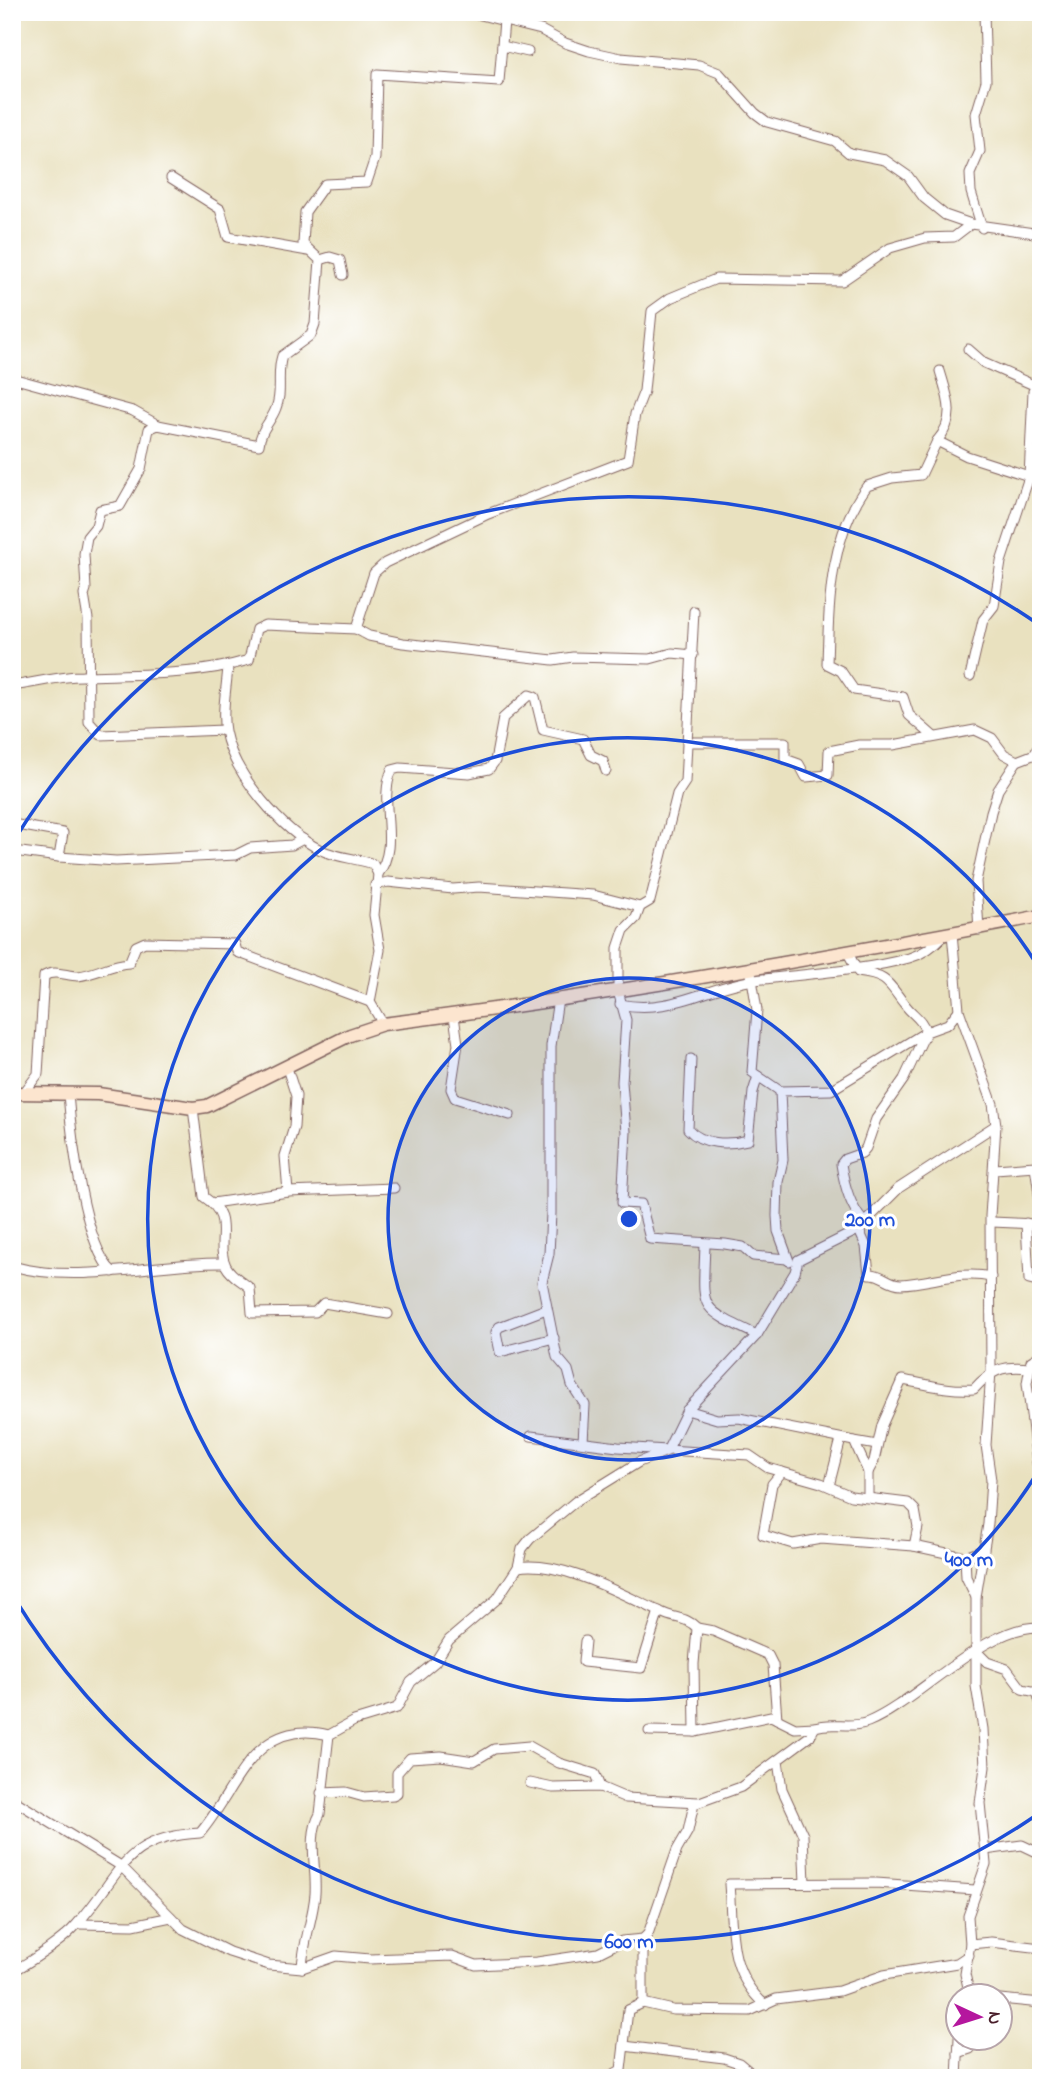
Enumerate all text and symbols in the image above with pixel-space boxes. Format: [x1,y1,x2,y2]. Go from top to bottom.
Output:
text: 200 m [844,1206,895,1236]
centre of rings [617,1207,641,1231]
text: 400 m [945,1546,993,1576]
text: 600 m [605,1928,653,1958]
north arrow [944,1982,1014,2052]
text: N [980,2011,1007,2026]

